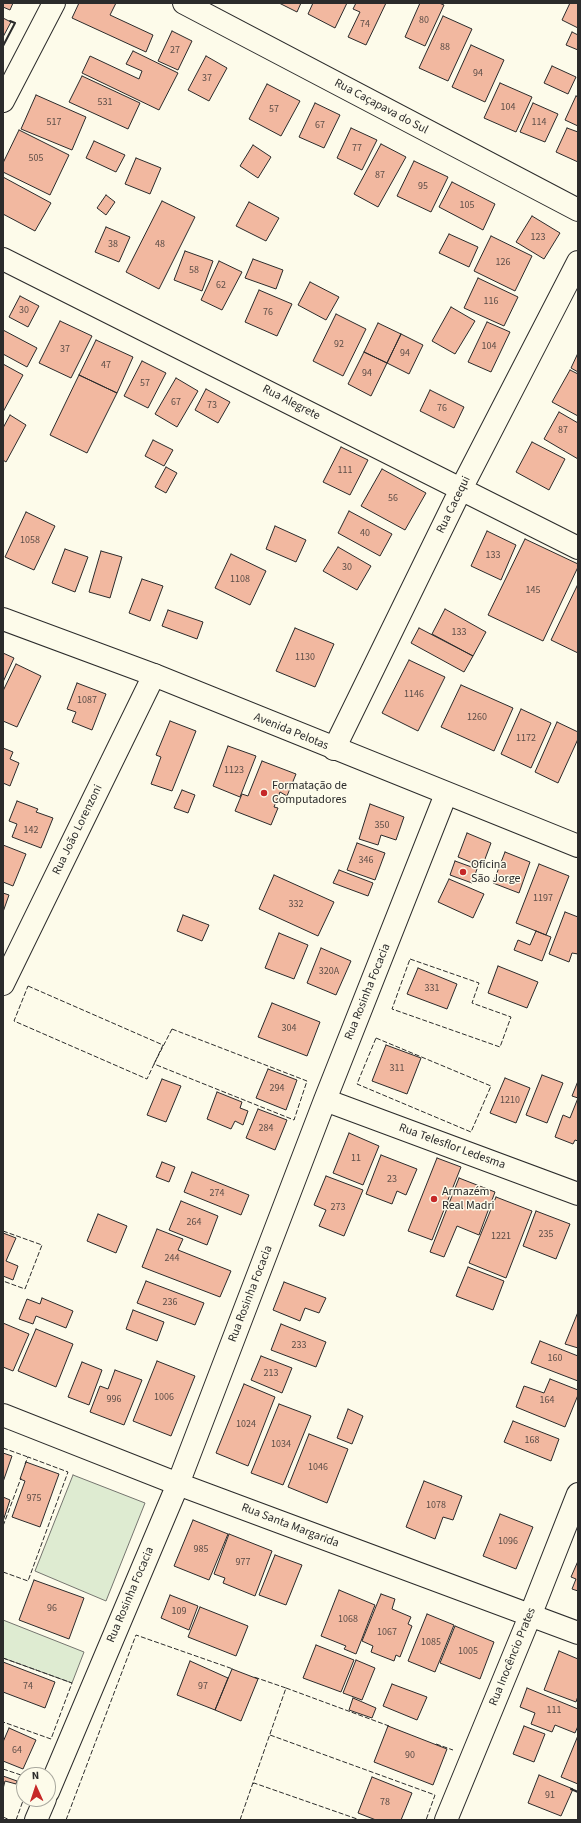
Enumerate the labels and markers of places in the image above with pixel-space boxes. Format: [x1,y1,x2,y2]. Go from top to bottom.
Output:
place label: Formatação de Computadores [272,779,347,807]
marker: Formatação de Computadores [259,788,269,798]
place label: Oficina São Jorge [471,858,520,886]
marker: Oficina São Jorge [458,867,468,877]
place label: Armazém Real Madri [442,1185,495,1213]
marker: Armazém Real Madri [429,1194,439,1204]

